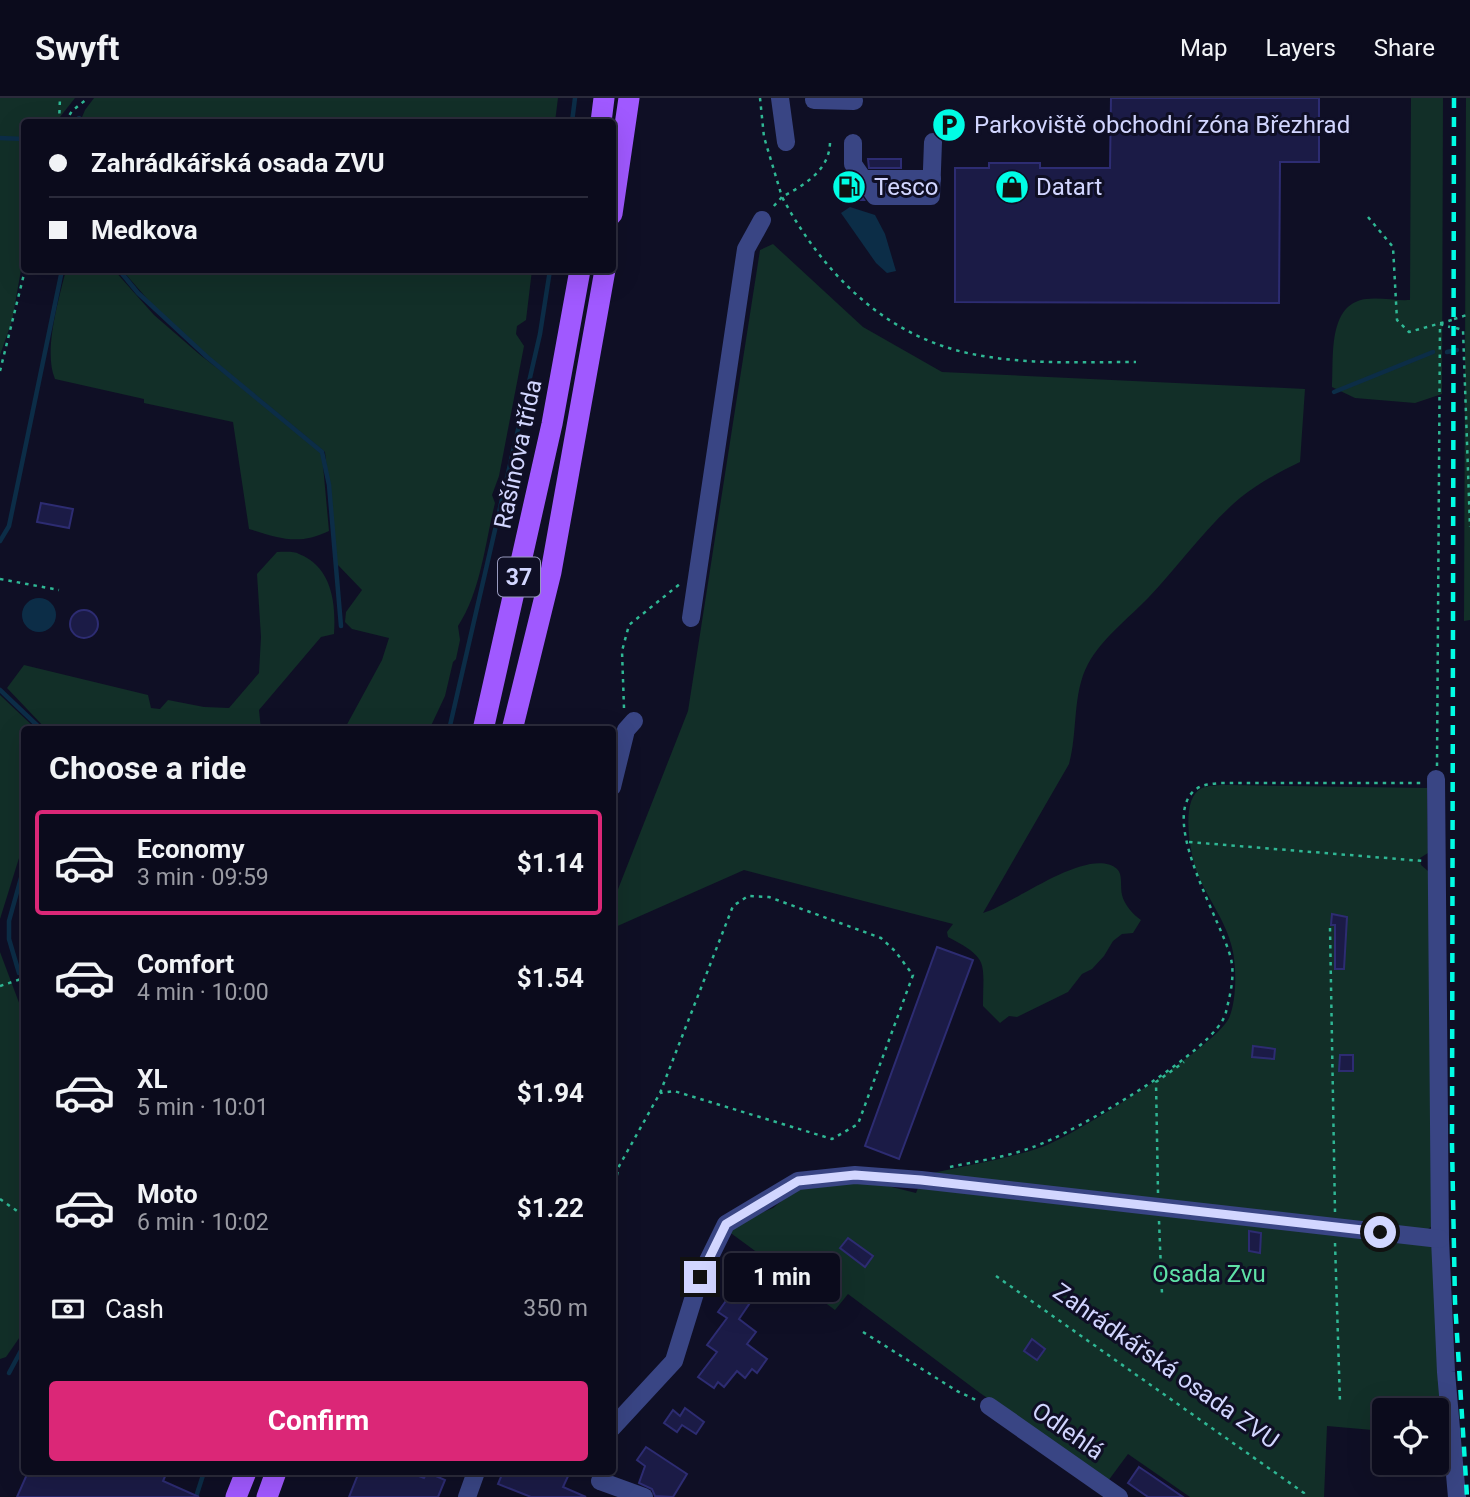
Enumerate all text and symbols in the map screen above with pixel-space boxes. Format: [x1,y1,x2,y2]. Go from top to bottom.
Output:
text: Swyft [35,29,119,68]
text: Map [1180,34,1228,62]
text: Layers [1266,34,1336,62]
text: Share [1374,34,1435,62]
parking icon: Parkoviště obchodní zóna Březhrad [930,106,968,144]
place label: Parkoviště obchodní zóna Březhrad [974,111,1350,139]
text: Zahrádkářská osada ZVU [91,148,385,178]
fuel station icon: Tesco [830,168,868,206]
shop icon: Datart [993,168,1031,206]
place label: Tesco [874,173,939,201]
place label: Datart [1036,173,1102,201]
text: Medkova [91,215,198,245]
street label: Rašínova třída [489,377,547,531]
road number: 37 [498,558,540,597]
text: Choose a ride [49,749,246,787]
icon: car [53,831,116,894]
text: Economy [137,834,244,864]
text: $1.14 [517,848,584,878]
text: 3 min · 09:59 [137,864,269,891]
icon: car [53,946,116,1009]
text: Comfort [137,949,234,979]
text: $1.54 [517,963,584,993]
text: 4 min · 10:00 [137,979,269,1006]
icon: car [53,1061,116,1124]
text: XL [137,1064,168,1094]
text: $1.94 [517,1078,584,1108]
text: 5 min · 10:01 [137,1094,269,1121]
icon: car [53,1176,116,1239]
text: Moto [137,1179,198,1209]
text: $1.22 [517,1193,584,1223]
text: 6 min · 10:02 [137,1209,269,1236]
route start [1364,1216,1396,1248]
callout: 1 min [724,1252,840,1302]
park label: Osada Zvu [1152,1260,1266,1288]
route end [684,1261,716,1293]
text: 1 min [753,1264,811,1291]
street label: Zahrádkářská osada ZVU [1048,1277,1284,1455]
icon: cash [49,1290,87,1328]
text: Cash [105,1294,164,1324]
text: 350 m [523,1295,588,1322]
button: Confirm [49,1381,588,1461]
street label: Odlehlá [1027,1396,1109,1466]
map controls [1372,1398,1449,1475]
button: locate [1372,1398,1449,1475]

